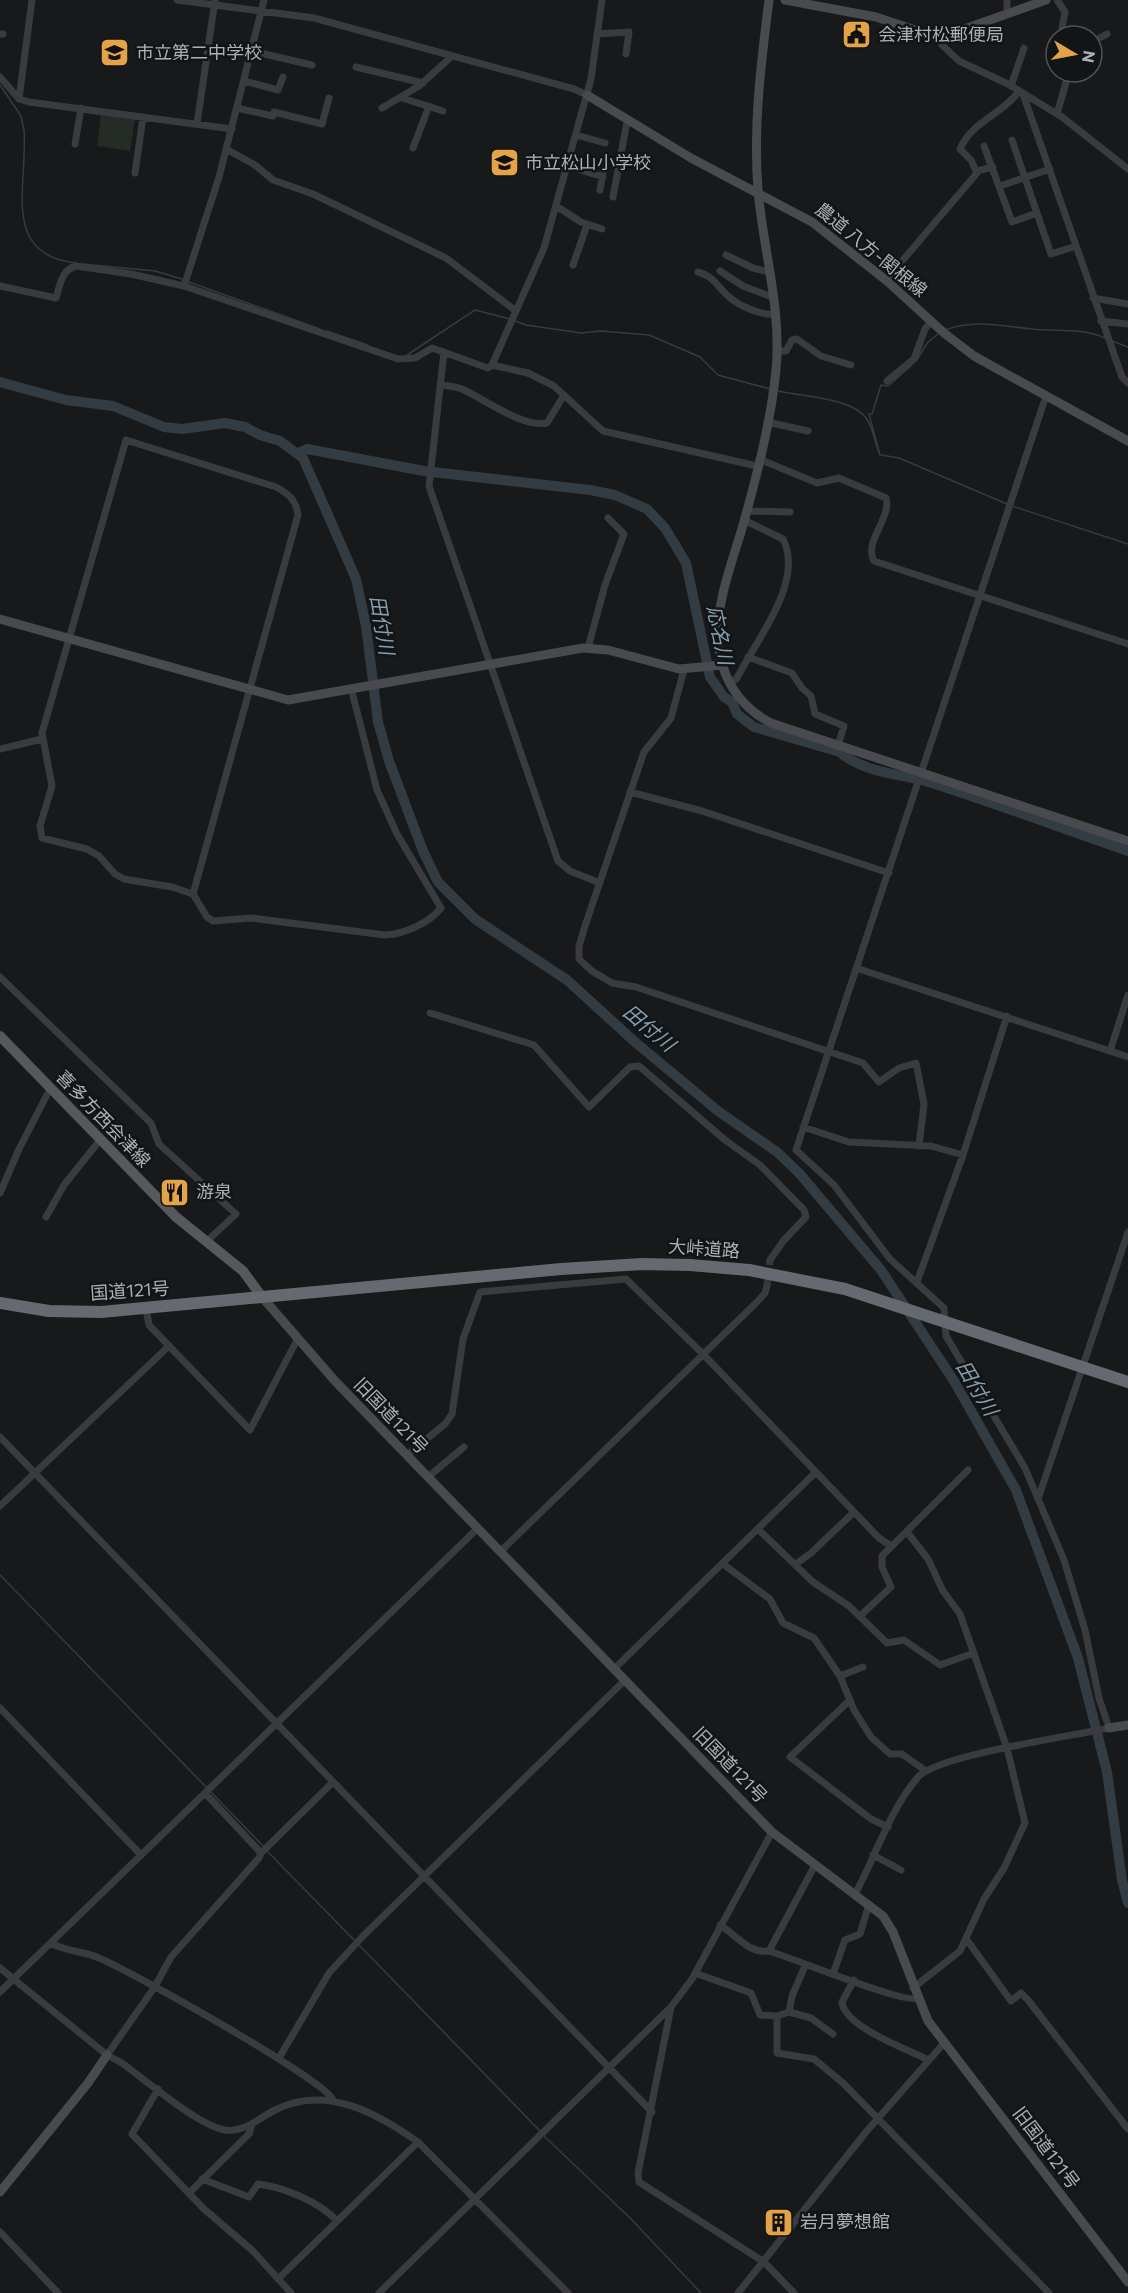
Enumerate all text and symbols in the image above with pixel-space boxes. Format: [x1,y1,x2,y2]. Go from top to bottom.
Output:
public building icon: 会津村松郵便局 [841,19,873,51]
place label: 会津村松郵便局 [878,23,1004,45]
north arrow [1044,24,1104,84]
school or university icon: 市立第二中学校 [99,37,131,69]
place label: 市立第二中学校 [136,41,262,63]
text: N [1079,49,1100,64]
school or university icon: 市立松山小学校 [488,147,520,179]
place label: 市立松山小学校 [525,151,651,173]
street label: 農道 八方-関根線 [811,198,932,301]
water label: 田付川 [366,593,400,658]
water label: 応名川 [703,603,739,669]
water label: 田付川 [619,999,682,1057]
street label: 喜多方西会津線 [52,1065,155,1171]
restaurant icon: 游泉 [159,1176,191,1208]
place label: 游泉 [196,1180,232,1202]
street label: 大峠道路 [667,1235,741,1261]
street label: 国道121号 [90,1276,170,1304]
water label: 田付川 [952,1356,1005,1421]
street label: 旧国道121号 [350,1373,433,1458]
street label: 旧国道121号 [689,1722,772,1807]
street label: 旧国道121号 [1009,2102,1085,2193]
building icon: 岩月夢想館 [763,2206,795,2238]
place label: 岩月夢想館 [800,2210,890,2232]

